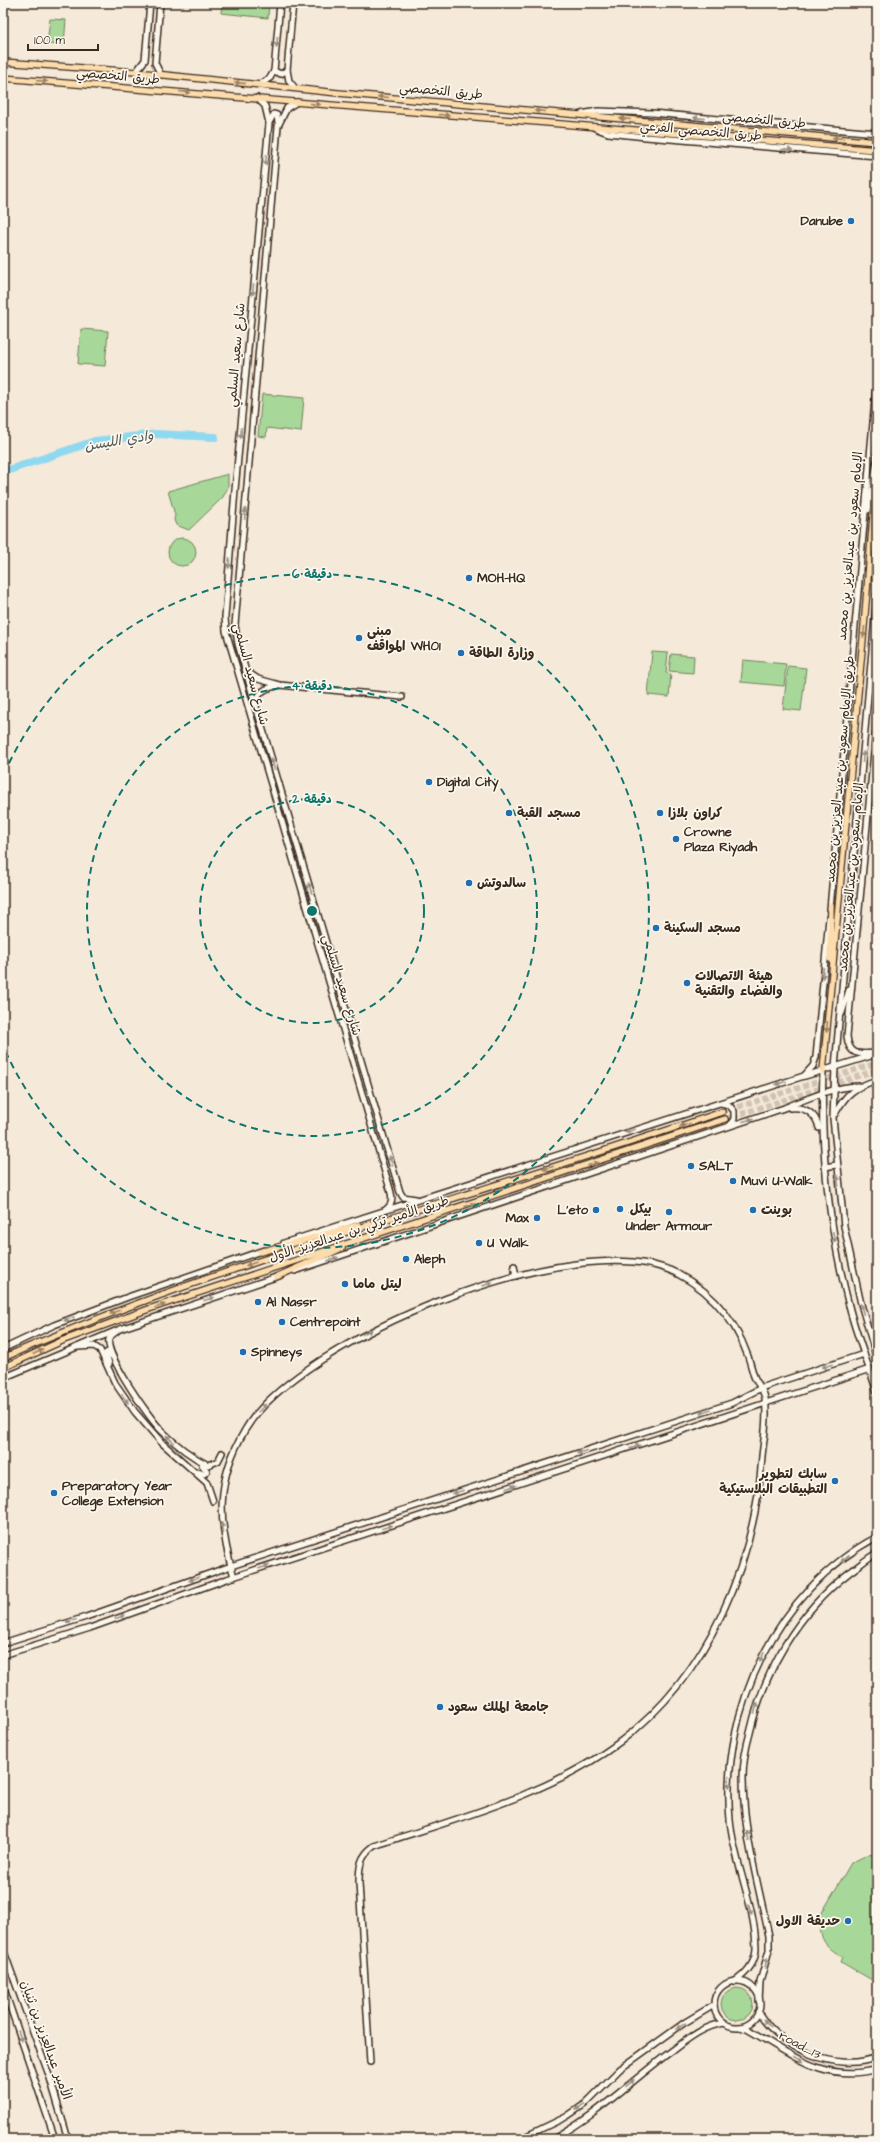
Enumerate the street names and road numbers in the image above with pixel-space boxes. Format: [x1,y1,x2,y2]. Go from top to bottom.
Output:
street label: طريق التخصصي [75,63,161,91]
street label: طريق التخصصي [398,78,484,106]
street label: طريق التخصصي [721,107,807,135]
street label: طريق التخصصي الفرعي [639,117,763,147]
street label: شارع سعيد السلمي [222,302,252,408]
street label: الإمام سعود بن عبدالعزيز بن محمد [833,451,868,642]
street label: شارع سعيد السلمي [227,621,273,727]
street label: طريق الإمام سعود بن عبد العزيز بن محمد [821,655,860,883]
street label: الإمام سعود بن عبدالعزيز بن محمد [834,782,869,973]
street label: شارع سعيد السلمي [316,932,366,1038]
street label: طريق الأمير تركي بن عبدالعزيز الأول [267,1191,452,1269]
street label: الأمير عبدالعزيز بن ثنيان [16,1978,76,2102]
street label: road_13 [776,2026,824,2064]

